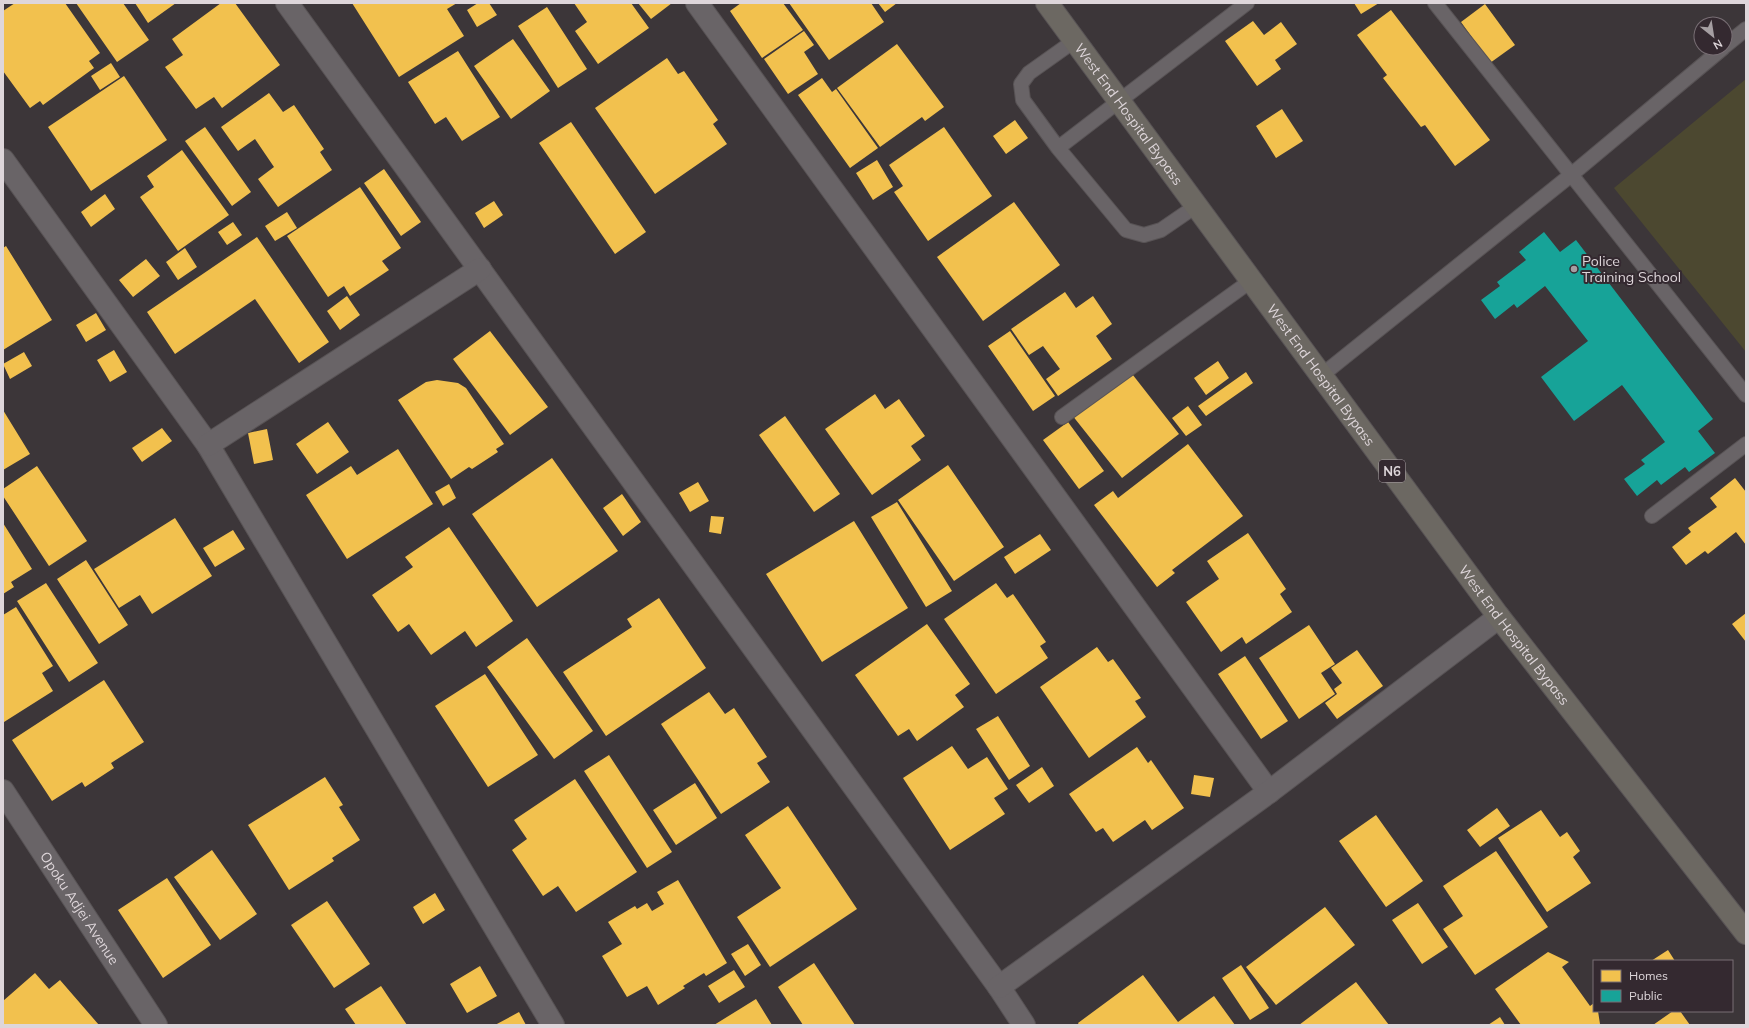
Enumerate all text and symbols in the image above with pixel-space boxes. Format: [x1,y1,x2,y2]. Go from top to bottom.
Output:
north arrow [1693,16,1733,56]
text: N [1711,37,1725,53]
street label: West End Hospital Bypass [1071,40,1187,189]
place label: Police Training School [1582,252,1681,286]
marker: Police Training School [1569,264,1579,274]
street label: West End Hospital Bypass [1263,301,1379,450]
road number: N6 [1379,460,1405,482]
street label: West End Hospital Bypass [1455,561,1574,709]
street label: Opoku Adjei Avenue [36,848,123,968]
legend [1593,960,1733,1012]
text: Homes [1629,968,1668,983]
text: Public [1629,988,1663,1003]

